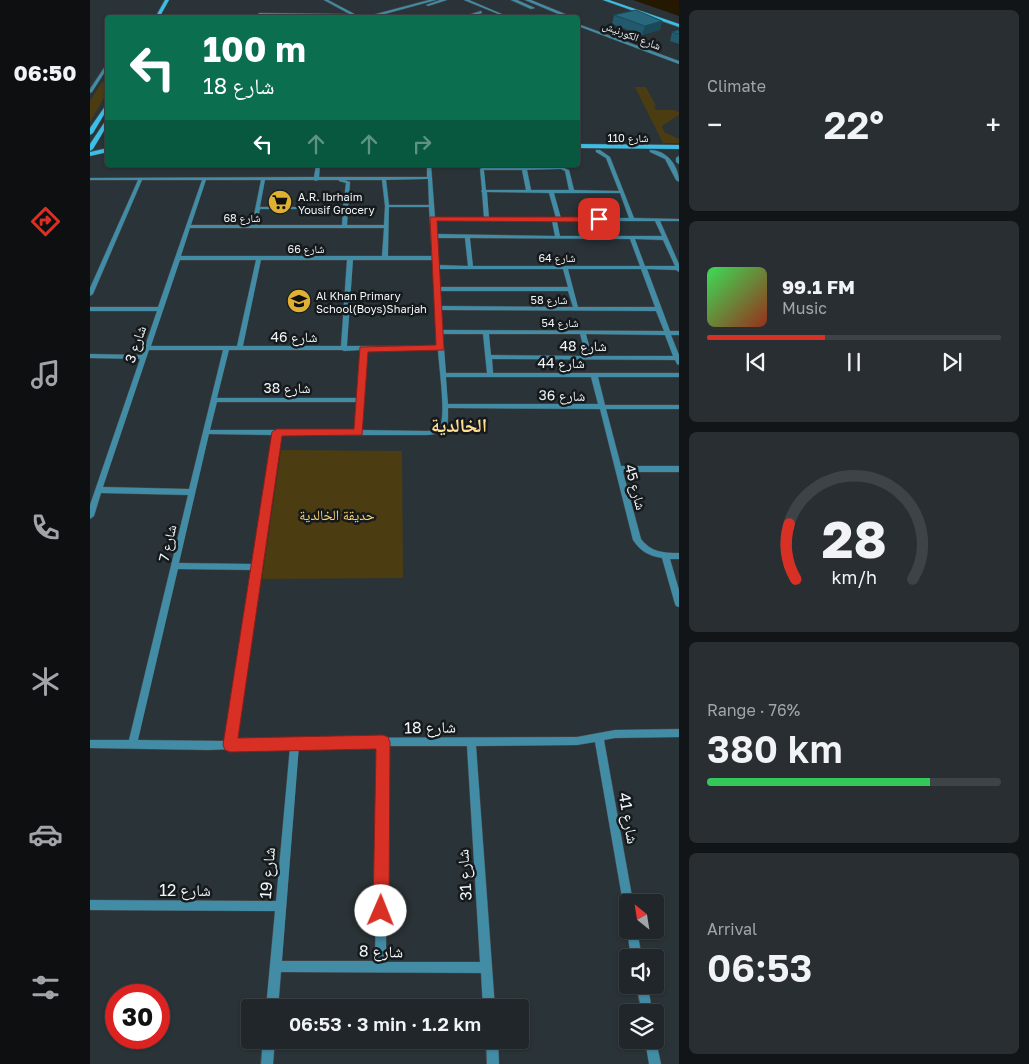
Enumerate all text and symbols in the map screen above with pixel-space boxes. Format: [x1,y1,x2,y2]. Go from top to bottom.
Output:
street label: شارع الكورنيش [601,18,663,53]
text: 100 m [203,28,306,70]
icon: left [120,35,185,100]
text: 06:50 [13,59,77,86]
text: شارع 18 [203,72,274,99]
text: Climate [707,76,766,96]
text: 22° [824,102,884,147]
text: − [707,108,722,141]
text: + [986,108,1001,141]
icon: left [249,130,277,158]
icon: ahead [302,130,330,158]
icon: ahead [355,130,383,158]
icon: right [408,130,436,158]
street label: شارع 110 [607,131,649,145]
supermarket icon: A.R. Ibrhaim Yousif Grocery [267,189,293,215]
place label: A.R. Ibrhaim Yousif Grocery [298,190,375,216]
pin [578,198,620,240]
icon: directions [28,204,63,239]
icon: arrive [585,205,613,233]
street label: شارع 68 [223,211,261,225]
street label: شارع 66 [288,242,324,256]
street label: شارع 64 [538,251,576,265]
text: 99.1 FM [782,275,855,298]
school or university icon: Al Khan Primary School(Boys)Sharjah [286,288,312,314]
place label: Al Khan Primary School(Boys)Sharjah [316,289,427,315]
street label: شارع 58 [531,293,567,307]
text: Music [782,298,827,318]
street label: شارع 54 [542,316,578,330]
street label: شارع 3 [121,323,151,366]
street label: شارع 46 [270,328,318,347]
street label: شارع 48 [559,337,607,356]
icon: previous [742,348,770,376]
icon: pause [840,348,868,376]
icon: next [938,348,966,376]
street label: شارع 44 [537,354,585,373]
icon: music [28,357,63,392]
street label: شارع 38 [264,379,310,398]
street label: شارع 36 [538,386,586,406]
district label: الخالدية [431,413,487,436]
street label: شارع 45 [620,462,650,512]
park label: حديقة الخالدية [299,506,375,523]
text: 28 [821,507,887,569]
icon: phone [28,510,63,545]
street label: شارع 7 [154,523,181,564]
text: km/h [831,566,877,588]
icon: climate [28,664,63,699]
text: Range · 76% [707,700,800,720]
street label: شارع 18 [404,717,456,738]
text: 380 km [707,726,843,771]
street label: شارع 41 [614,791,643,845]
icon: car [28,817,63,852]
street label: شارع 19 [255,846,280,900]
street label: شارع 31 [452,849,477,901]
street label: شارع 12 [159,880,211,901]
position arrow [354,884,406,936]
north arrow [619,894,664,939]
map controls [619,894,664,1049]
text: Arrival [707,919,757,939]
street label: شارع 8 [359,941,403,962]
text: 06:53 [707,945,813,990]
button: sound [619,949,664,994]
icon: filters [28,970,63,1005]
speed limit sign: 30 [105,984,170,1049]
button: layers [619,1004,664,1049]
text: 06:53 · 3 min · 1.2 km [289,1012,481,1035]

